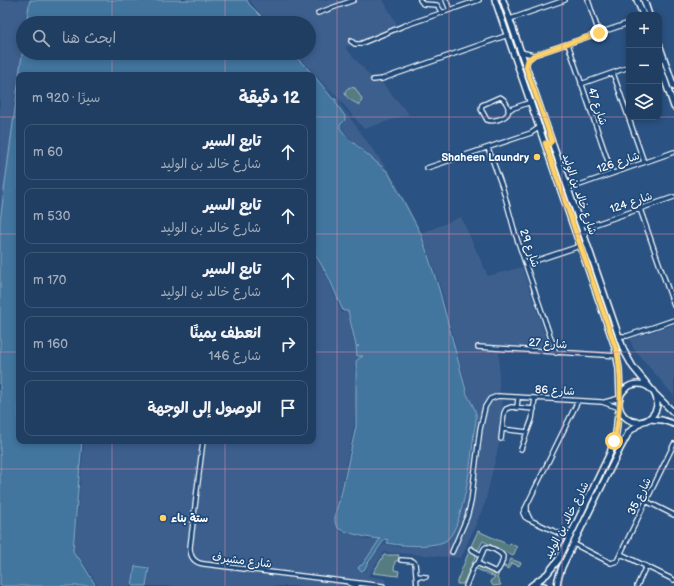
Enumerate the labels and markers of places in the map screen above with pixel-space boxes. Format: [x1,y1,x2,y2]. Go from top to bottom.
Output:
place label: Shaheen Laundry [441,151,529,164]
marker: Shaheen Laundry [532,152,542,162]
place label: ستة بناء [171,512,208,525]
marker: ستة بناء [158,513,168,523]

